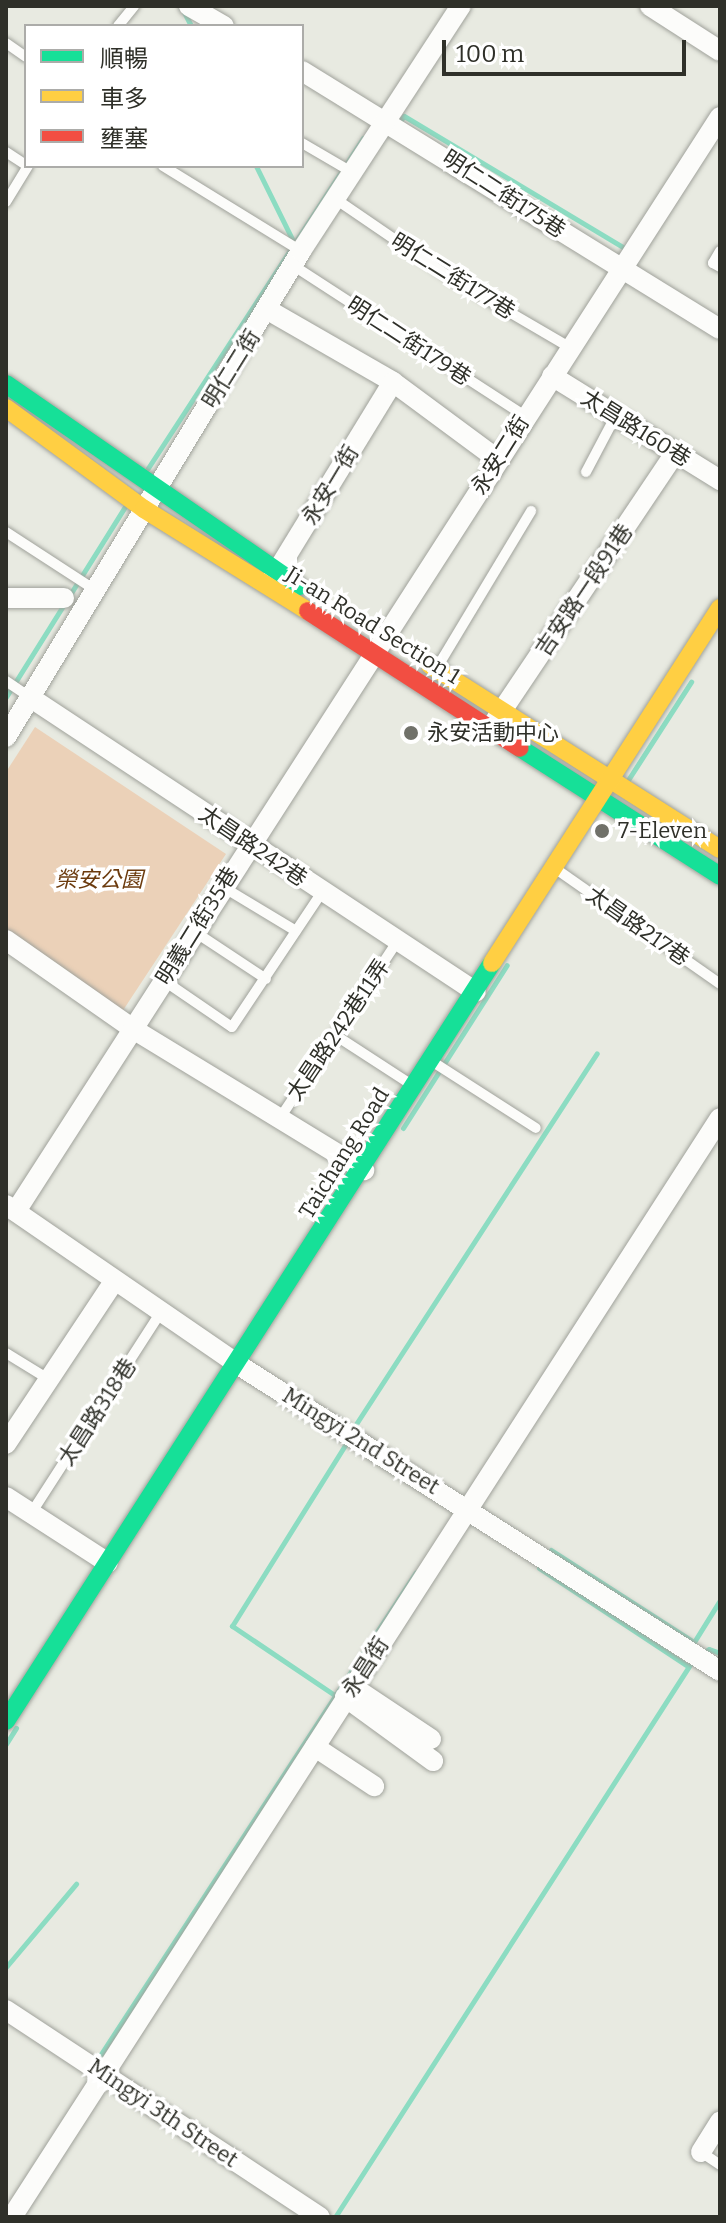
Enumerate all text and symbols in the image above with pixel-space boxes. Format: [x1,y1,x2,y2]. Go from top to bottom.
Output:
legend [24,24,304,168]
scale bar [446,24,690,74]
text: 100 m [456,40,524,68]
text: 順暢 [100,45,148,73]
text: 車多 [100,85,148,113]
text: 壅塞 [100,125,148,153]
street label: 明仁二街175巷 [438,144,570,244]
street label: 明仁二街177巷 [386,227,520,325]
street label: 明仁二街179巷 [342,291,476,391]
street label: 明仁二街 [196,325,266,413]
street label: 太昌路160巷 [576,384,696,472]
street label: 永安二街 [465,411,535,499]
street label: 永安一街 [296,440,364,530]
street label: 吉安路一段91巷 [530,519,638,661]
street label: Ji-an Road Section 1 [281,561,465,689]
place label: 永安活動中心 [427,720,559,746]
marker: 永安活動中心 [402,724,420,742]
street label: 太昌路242巷 [194,800,312,892]
place label: 7-Eleven [618,818,707,844]
marker: 7-Eleven [593,822,611,840]
street label: 明義二街35巷 [150,862,244,990]
park label: 榮安公園 [55,867,143,893]
street label: 太昌路217巷 [581,881,695,971]
street label: 太昌路242巷11弄 [281,954,395,1106]
street label: Taichang Road [293,1083,395,1223]
street label: 太昌路318巷 [53,1353,141,1471]
street label: Mingyi 2nd Street [278,1382,444,1500]
street label: 永昌街 [336,1632,394,1702]
street label: Mingyi 3th Street [83,2053,243,2173]

